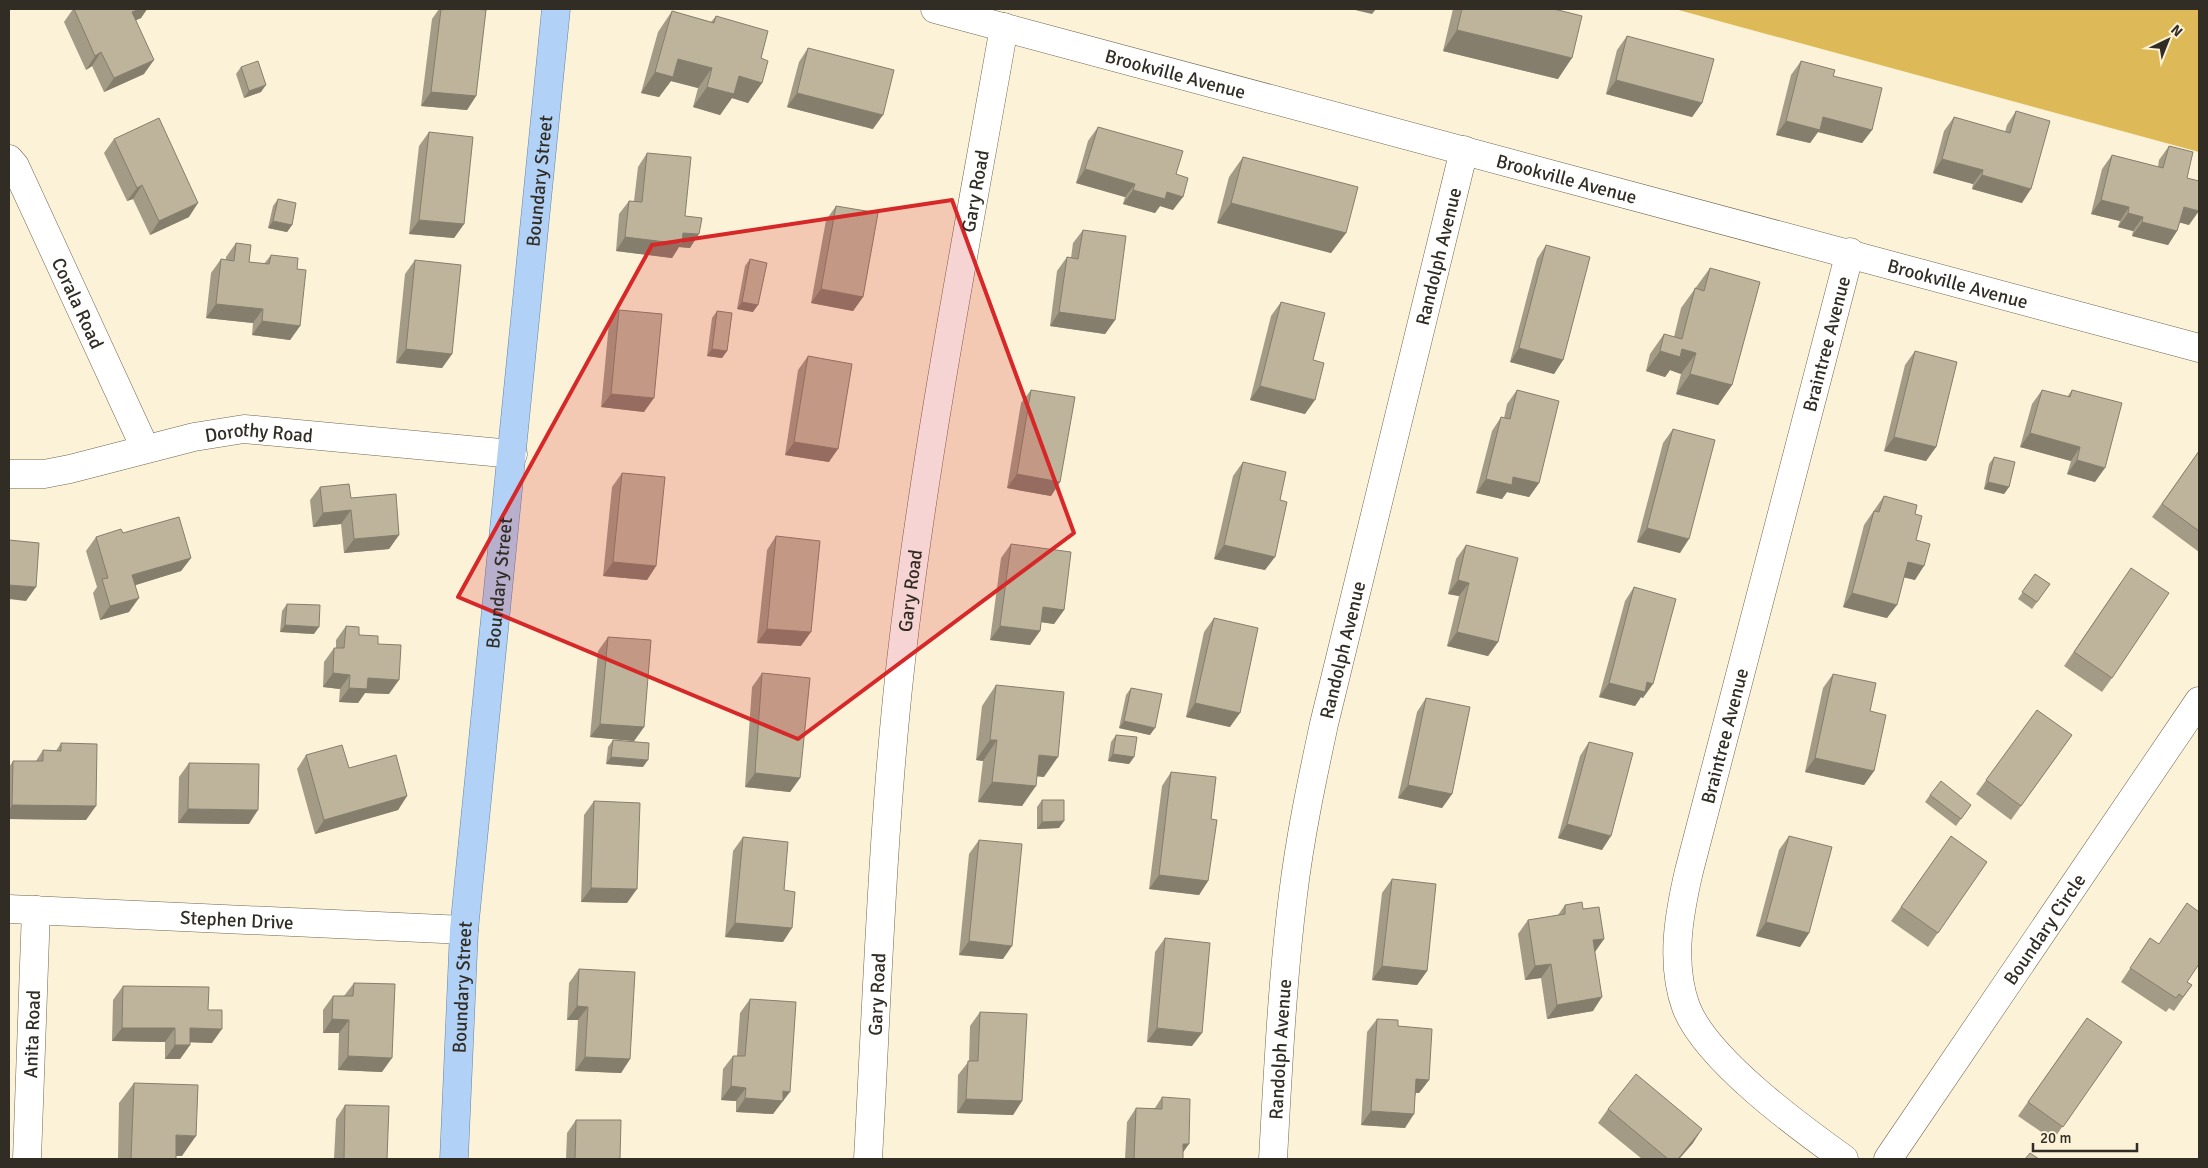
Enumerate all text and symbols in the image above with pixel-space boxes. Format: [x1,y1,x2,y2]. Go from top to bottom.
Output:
north arrow [2143,15,2193,65]
text: N [2167,21,2186,40]
street label: Brookville Avenue [1102,44,1248,105]
street label: Boundary Street [521,114,558,248]
street label: Gary Road [957,148,995,234]
street label: Brookville Avenue [1493,149,1639,210]
street label: Randolph Avenue [1411,185,1467,328]
street label: Corala Road [46,254,109,353]
street label: Brookville Avenue [1885,254,2031,315]
street label: Braintree Avenue [1798,274,1856,415]
street label: Dorothy Road [203,418,314,448]
street label: Boundary Street [481,516,518,650]
street label: Gary Road [893,548,928,634]
street label: Randolph Avenue [1315,579,1371,721]
street label: Braintree Avenue [1696,666,1754,807]
street label: Boundary Circle [1999,869,2091,990]
street label: Stephen Drive [179,906,294,935]
street label: Boundary Street [448,920,478,1054]
street label: Gary Road [863,952,892,1036]
street label: Randolph Avenue [1264,978,1297,1120]
street label: Anita Road [19,990,46,1079]
scale bar [2033,1120,2137,1152]
text: 20 m [2040,1129,2071,1147]

